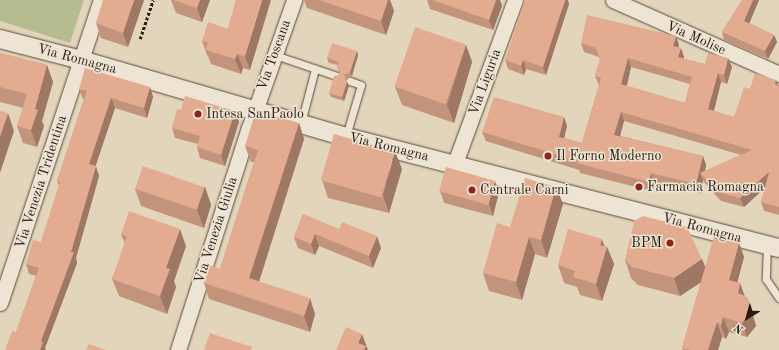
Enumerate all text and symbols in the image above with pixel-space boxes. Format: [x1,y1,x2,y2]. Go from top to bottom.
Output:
street label: Via Toscana [253,17,295,93]
street label: Via Molise [664,17,728,59]
street label: Via Romagna [35,40,119,78]
street label: Via Liguria [465,47,505,117]
place label: Intesa SanPaolo [206,106,304,122]
marker: Intesa SanPaolo [193,109,203,119]
street label: Via Venezia Tridentina [11,113,71,251]
street label: Via Romagna [347,129,431,165]
place label: Il Forno Moderno [556,148,661,164]
marker: Il Forno Moderno [543,151,553,161]
street label: Via Venezia Giulia [191,174,241,286]
place label: Farmacia Romagna [647,179,764,195]
place label: Centrale Carni [480,182,568,198]
marker: Farmacia Romagna [634,182,644,192]
marker: Centrale Carni [467,185,477,195]
street label: Via Romagna [660,209,744,247]
place label: BPM [631,235,662,251]
marker: BPM [665,238,675,248]
north arrow [727,298,767,338]
text: N [733,321,746,335]

